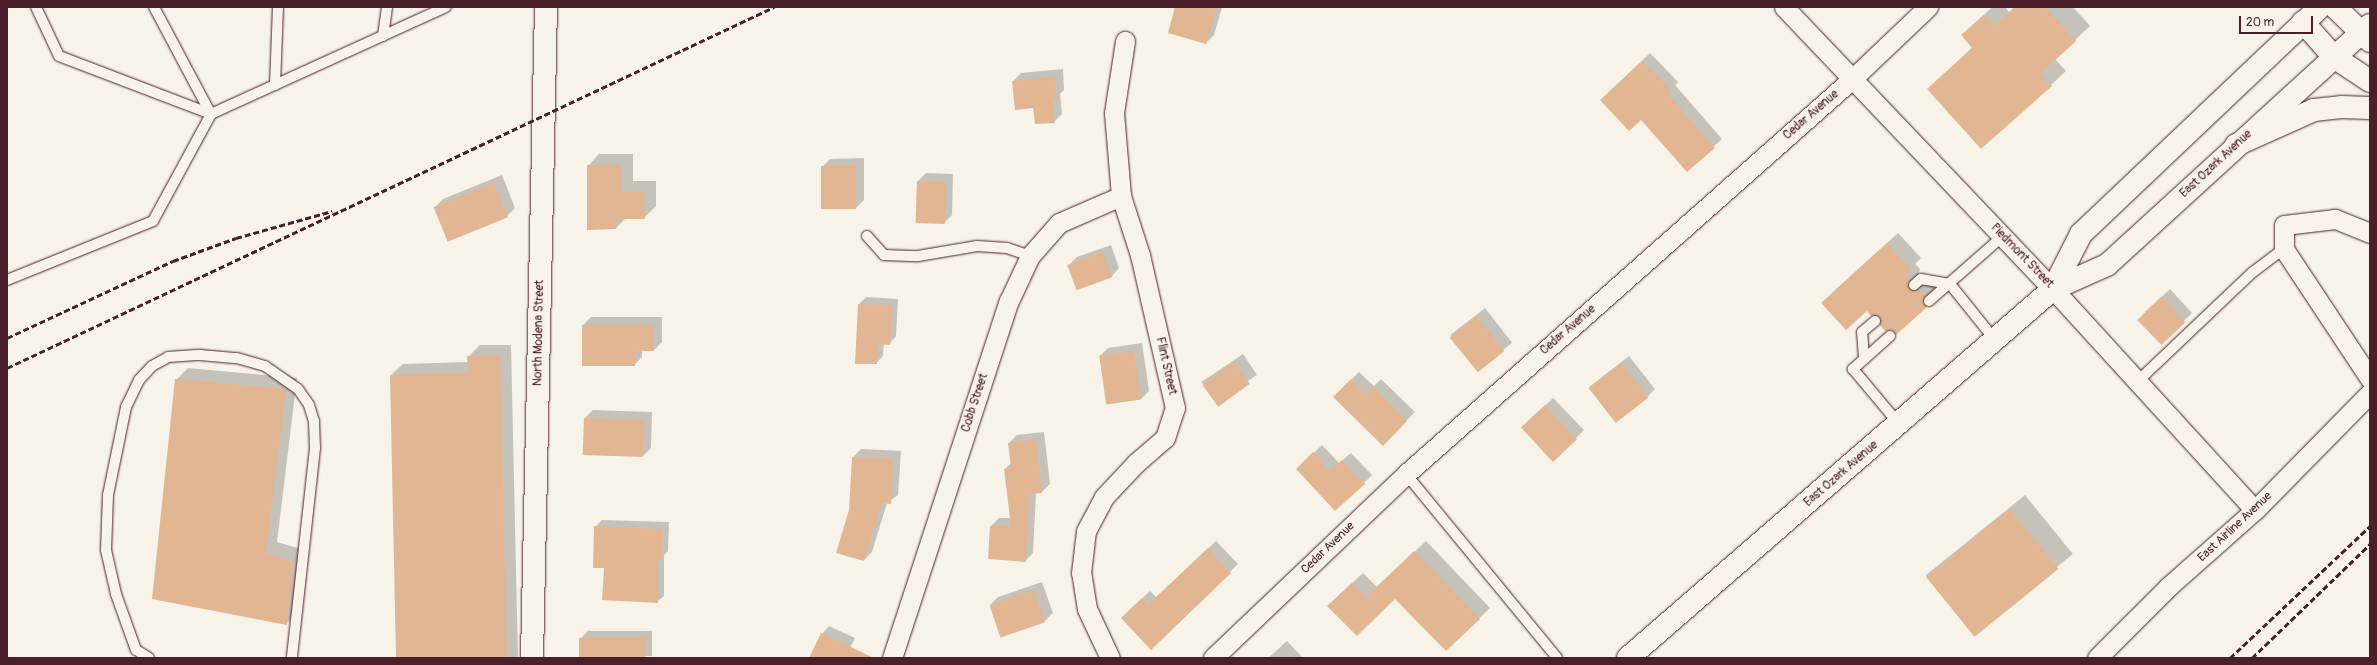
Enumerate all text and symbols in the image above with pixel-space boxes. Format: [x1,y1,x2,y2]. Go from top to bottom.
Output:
scale bar [2241,8,2315,34]
text: 20 m [2246,15,2274,30]
street label: Cedar Avenue [1780,87,1842,143]
street label: East Ozark Avenue [2177,127,2255,201]
street label: Piedmont Street [1988,221,2056,291]
street label: North Modena Street [531,280,547,386]
street label: Cedar Avenue [1537,302,1599,358]
street label: Flint Street [1152,336,1180,396]
street label: Cobb Street [959,372,991,434]
street label: East Ozark Avenue [1801,438,1881,510]
street label: East Airline Avenue [2195,489,2275,565]
street label: Cedar Avenue [1298,519,1358,577]

